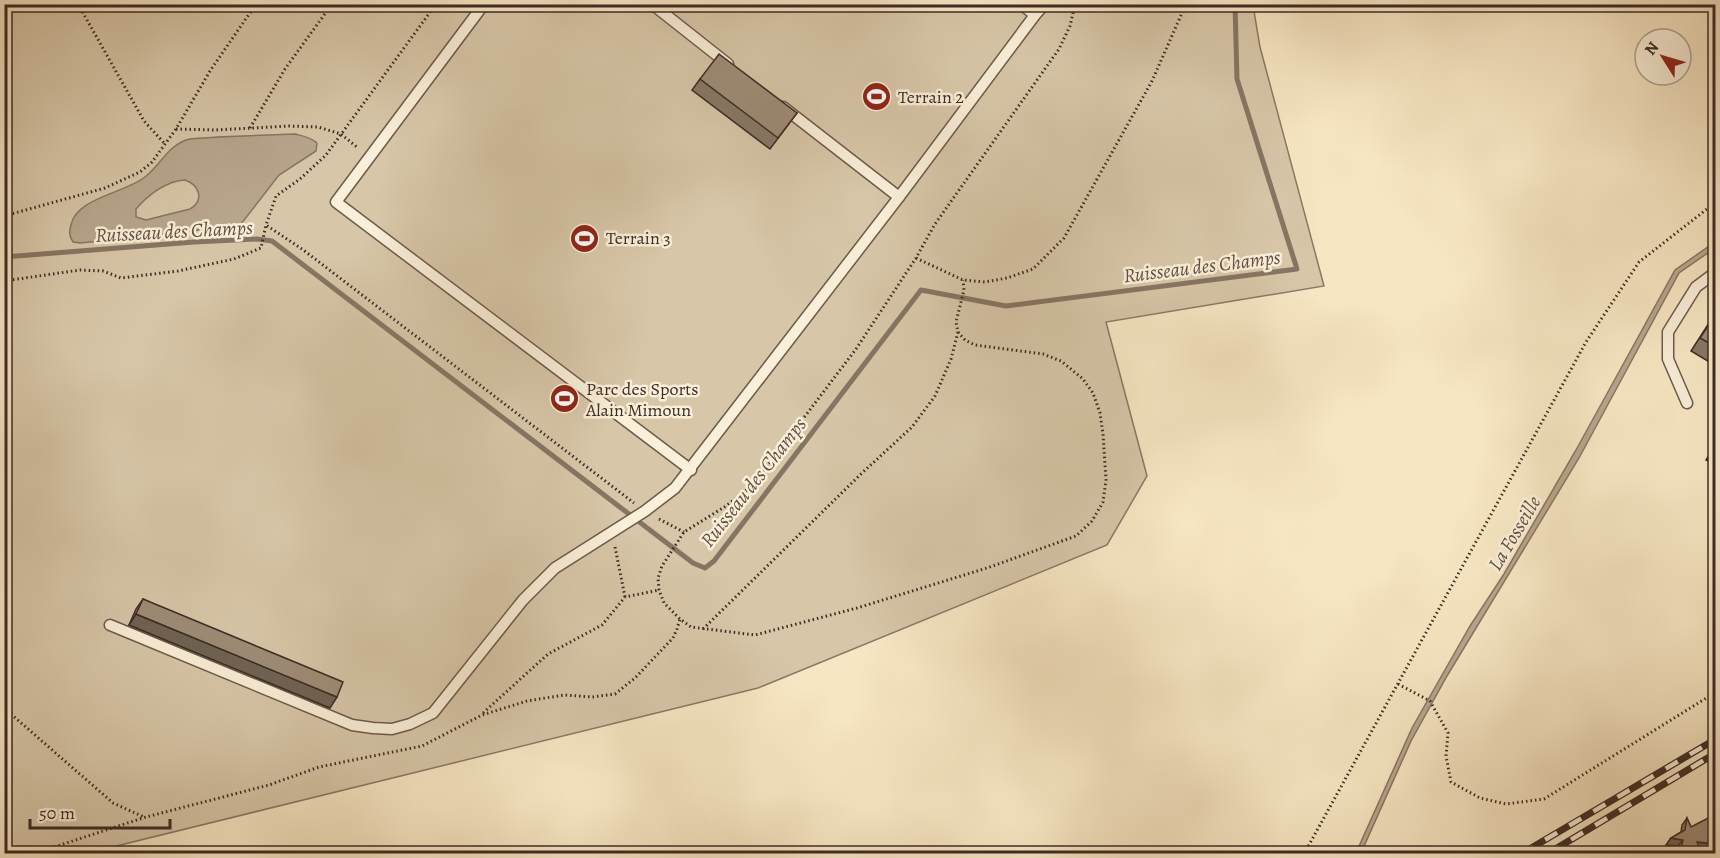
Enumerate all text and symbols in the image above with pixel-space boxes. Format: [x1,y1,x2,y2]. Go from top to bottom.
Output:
north arrow [1633,27,1693,87]
text: N [1640,37,1664,60]
sports icon: Terrain 2 [861,81,893,113]
place label: Terrain 2 [898,85,964,109]
water label: Ruisseau des Champs [95,214,254,249]
sports icon: Terrain 3 [569,222,601,254]
place label: Terrain 3 [606,226,671,250]
water label: Ruisseau des Champs [1122,243,1282,290]
place label: Parc des Sports Alain Mimoun [585,377,698,422]
sports icon: Parc des Sports Alain Mimoun [549,383,581,415]
water label: Ruisseau des Champs [694,412,813,553]
water label: La Fosseille [1482,491,1547,576]
scale bar [30,792,170,830]
text: 50 m [39,801,75,825]

